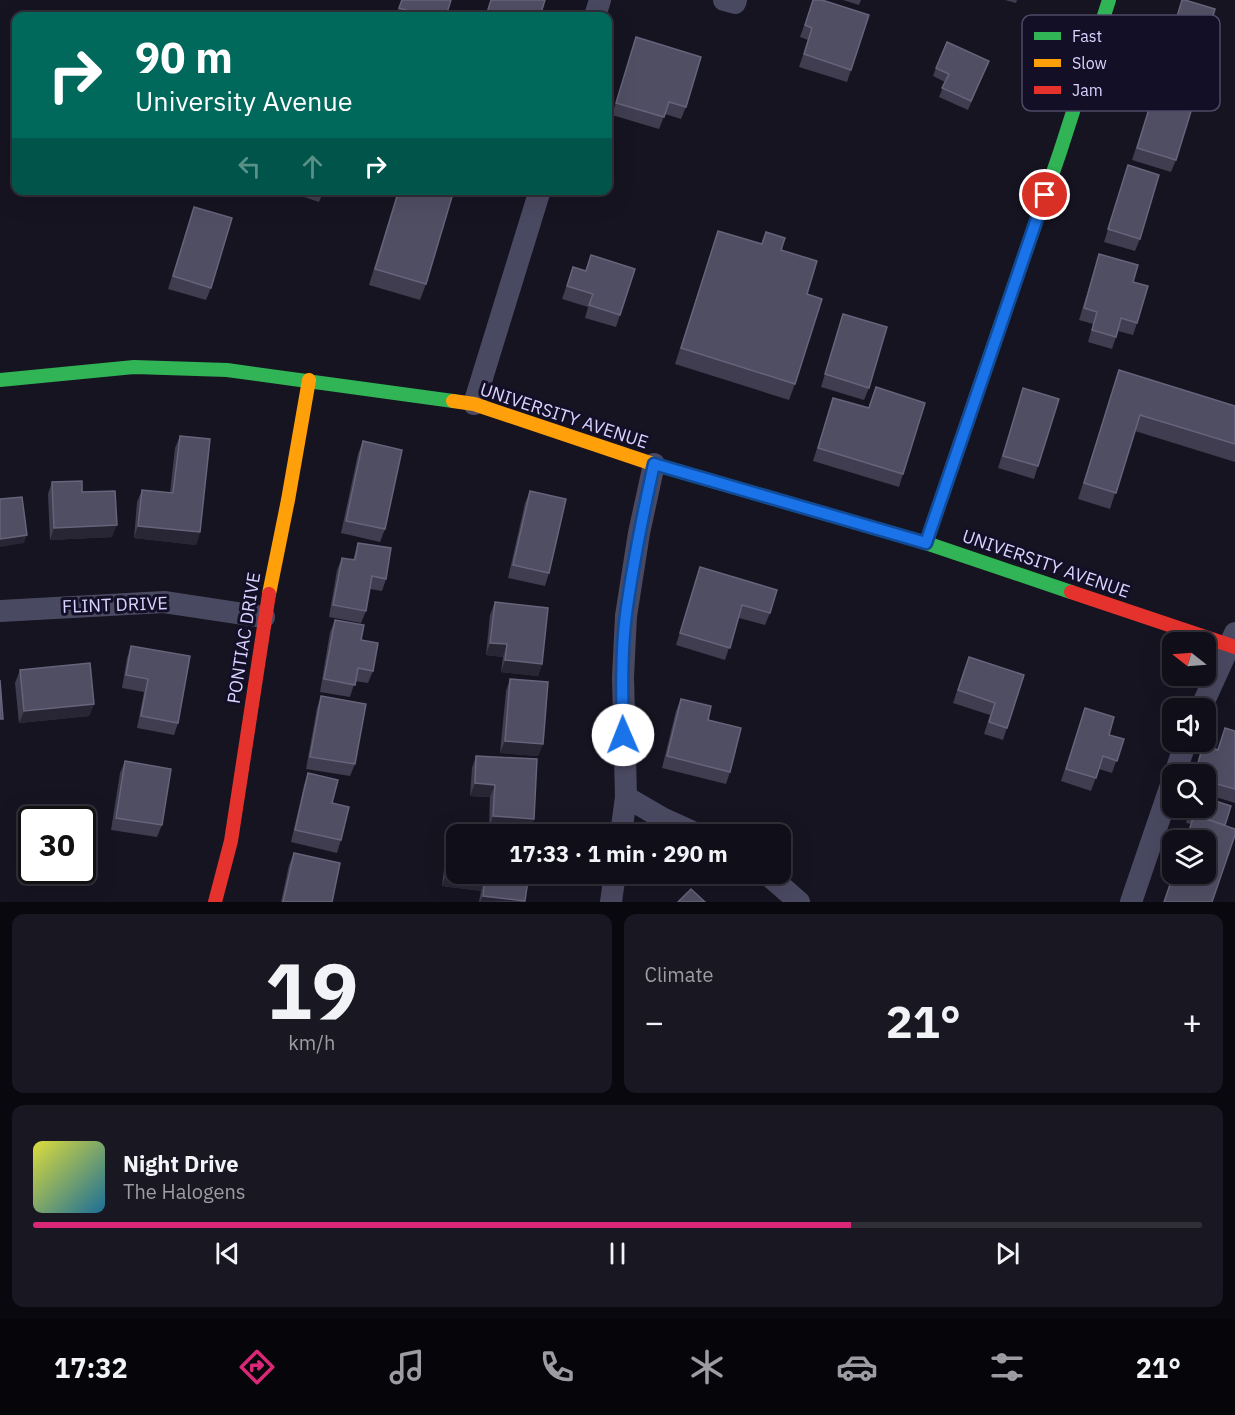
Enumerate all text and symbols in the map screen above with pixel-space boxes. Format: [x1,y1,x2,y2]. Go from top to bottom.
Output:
legend [1022,15,1220,111]
text: Fast [1072,26,1102,46]
text: 90 m [135,30,233,85]
icon: right [36,36,114,114]
text: Slow [1072,53,1107,73]
text: Jam [1072,80,1103,100]
text: University Avenue [135,83,353,118]
icon: left [233,150,266,183]
icon: ahead [296,150,329,183]
icon: right [359,150,392,183]
pin [1019,169,1070,220]
icon: arrive [1028,178,1061,211]
street label: UNIVERSITY AVENUE [477,377,651,454]
street label: UNIVERSITY AVENUE [959,524,1133,603]
street label: PONTIAC DRIVE [222,571,265,705]
street label: FLINT DRIVE [62,591,168,618]
north arrow [1162,632,1216,686]
map controls [1162,632,1216,884]
button: sound [1162,698,1216,752]
position arrow [591,703,655,767]
button: search [1162,764,1216,818]
speed limit sign: 30 [18,806,96,884]
button: layers [1162,830,1216,884]
text: 17:33 · 1 min · 290 m [509,839,728,868]
text: 19 [265,939,359,1040]
text: Climate [645,961,713,988]
text: 21° [886,992,961,1050]
text: − [645,1000,664,1043]
text: + [1182,1000,1202,1043]
text: km/h [288,1029,335,1056]
text: Night Drive [123,1149,239,1178]
text: The Halogens [123,1178,245,1205]
icon: previous [211,1237,244,1270]
icon: pause [601,1237,634,1270]
icon: next [991,1237,1024,1270]
icon: directions [236,1346,278,1388]
icon: music [386,1346,428,1388]
icon: phone [536,1346,578,1388]
icon: climate [686,1346,728,1388]
icon: car [836,1346,878,1388]
icon: filters [986,1346,1028,1388]
text: 17:32 [54,1350,128,1385]
text: 21° [1136,1350,1181,1385]

